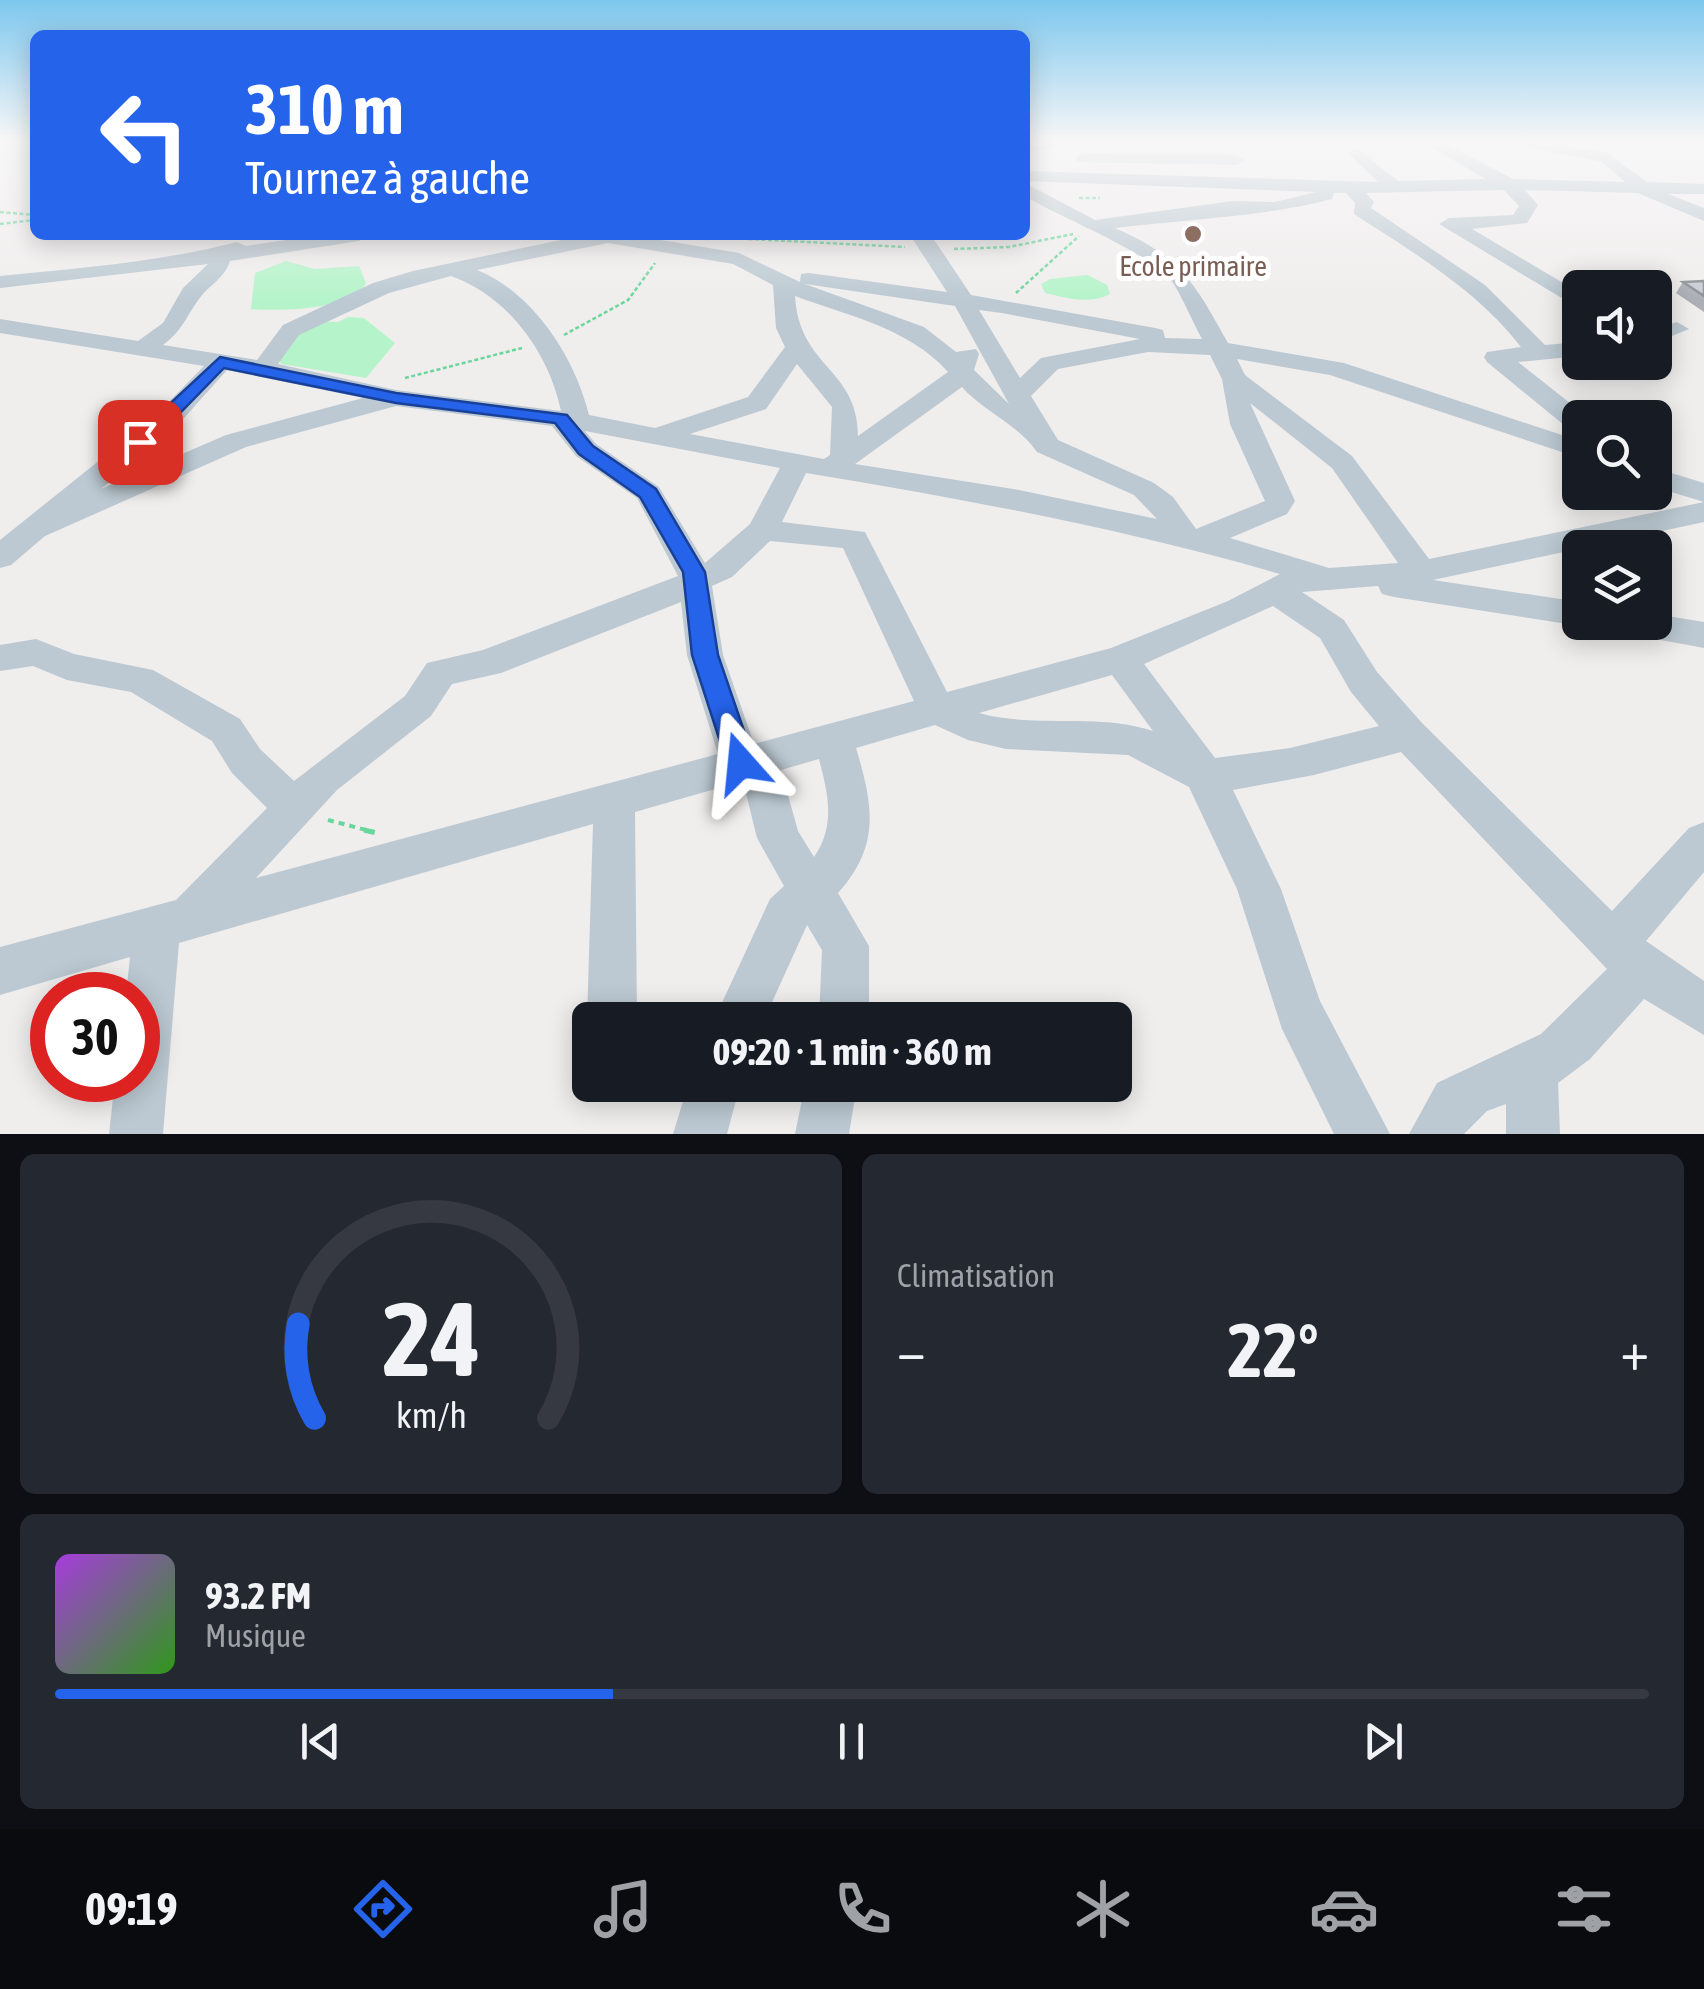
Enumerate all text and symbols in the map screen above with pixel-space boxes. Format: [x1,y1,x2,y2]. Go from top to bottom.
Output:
text: 310 m [245,69,404,149]
icon: left [80,70,210,200]
text: Tournez à gauche [245,152,530,204]
marker: Ecole primaire [1182,223,1204,245]
place label: Ecole primaire [1119,250,1267,282]
map controls [1562,270,1672,640]
button: sound [1562,270,1672,380]
pin [98,400,183,485]
button: search [1562,400,1672,510]
icon: arrive [113,415,168,470]
button: layers [1562,530,1672,640]
position arrow [689,711,793,815]
speed limit sign: 30 [30,972,160,1102]
text: 09:20 · 1 min · 360 m [712,1030,992,1073]
text: Climatisation [897,1257,1055,1294]
text: 24 [382,1279,480,1398]
text: 22° [1227,1307,1319,1393]
text: − [897,1319,926,1382]
text: + [1620,1319,1649,1382]
text: km/h [396,1395,466,1436]
text: 93.2 FM [205,1574,311,1617]
text: Musique [205,1617,306,1654]
icon: previous [293,1714,348,1769]
icon: pause [824,1714,879,1769]
icon: next [1356,1714,1411,1769]
icon: directions [348,1874,418,1944]
icon: music [588,1874,658,1944]
icon: phone [828,1874,898,1944]
icon: climate [1068,1874,1138,1944]
icon: car [1309,1874,1379,1944]
icon: filters [1549,1874,1619,1944]
text: 09:19 [85,1883,178,1935]

